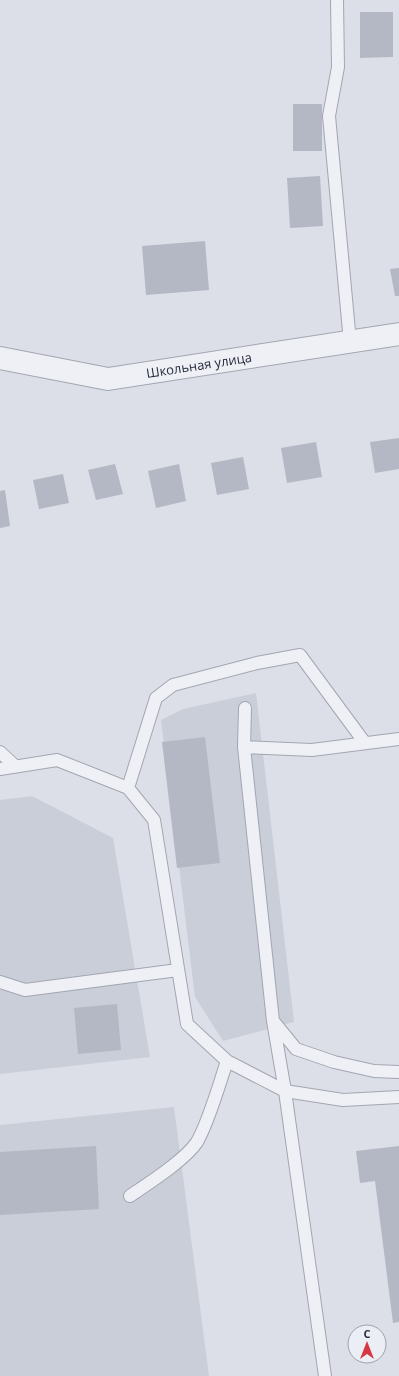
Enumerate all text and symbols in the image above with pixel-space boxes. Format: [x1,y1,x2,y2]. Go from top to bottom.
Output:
street label: Школьная улица [145,348,253,382]
north arrow [347,1324,387,1364]
text: С [363,1326,371,1341]

